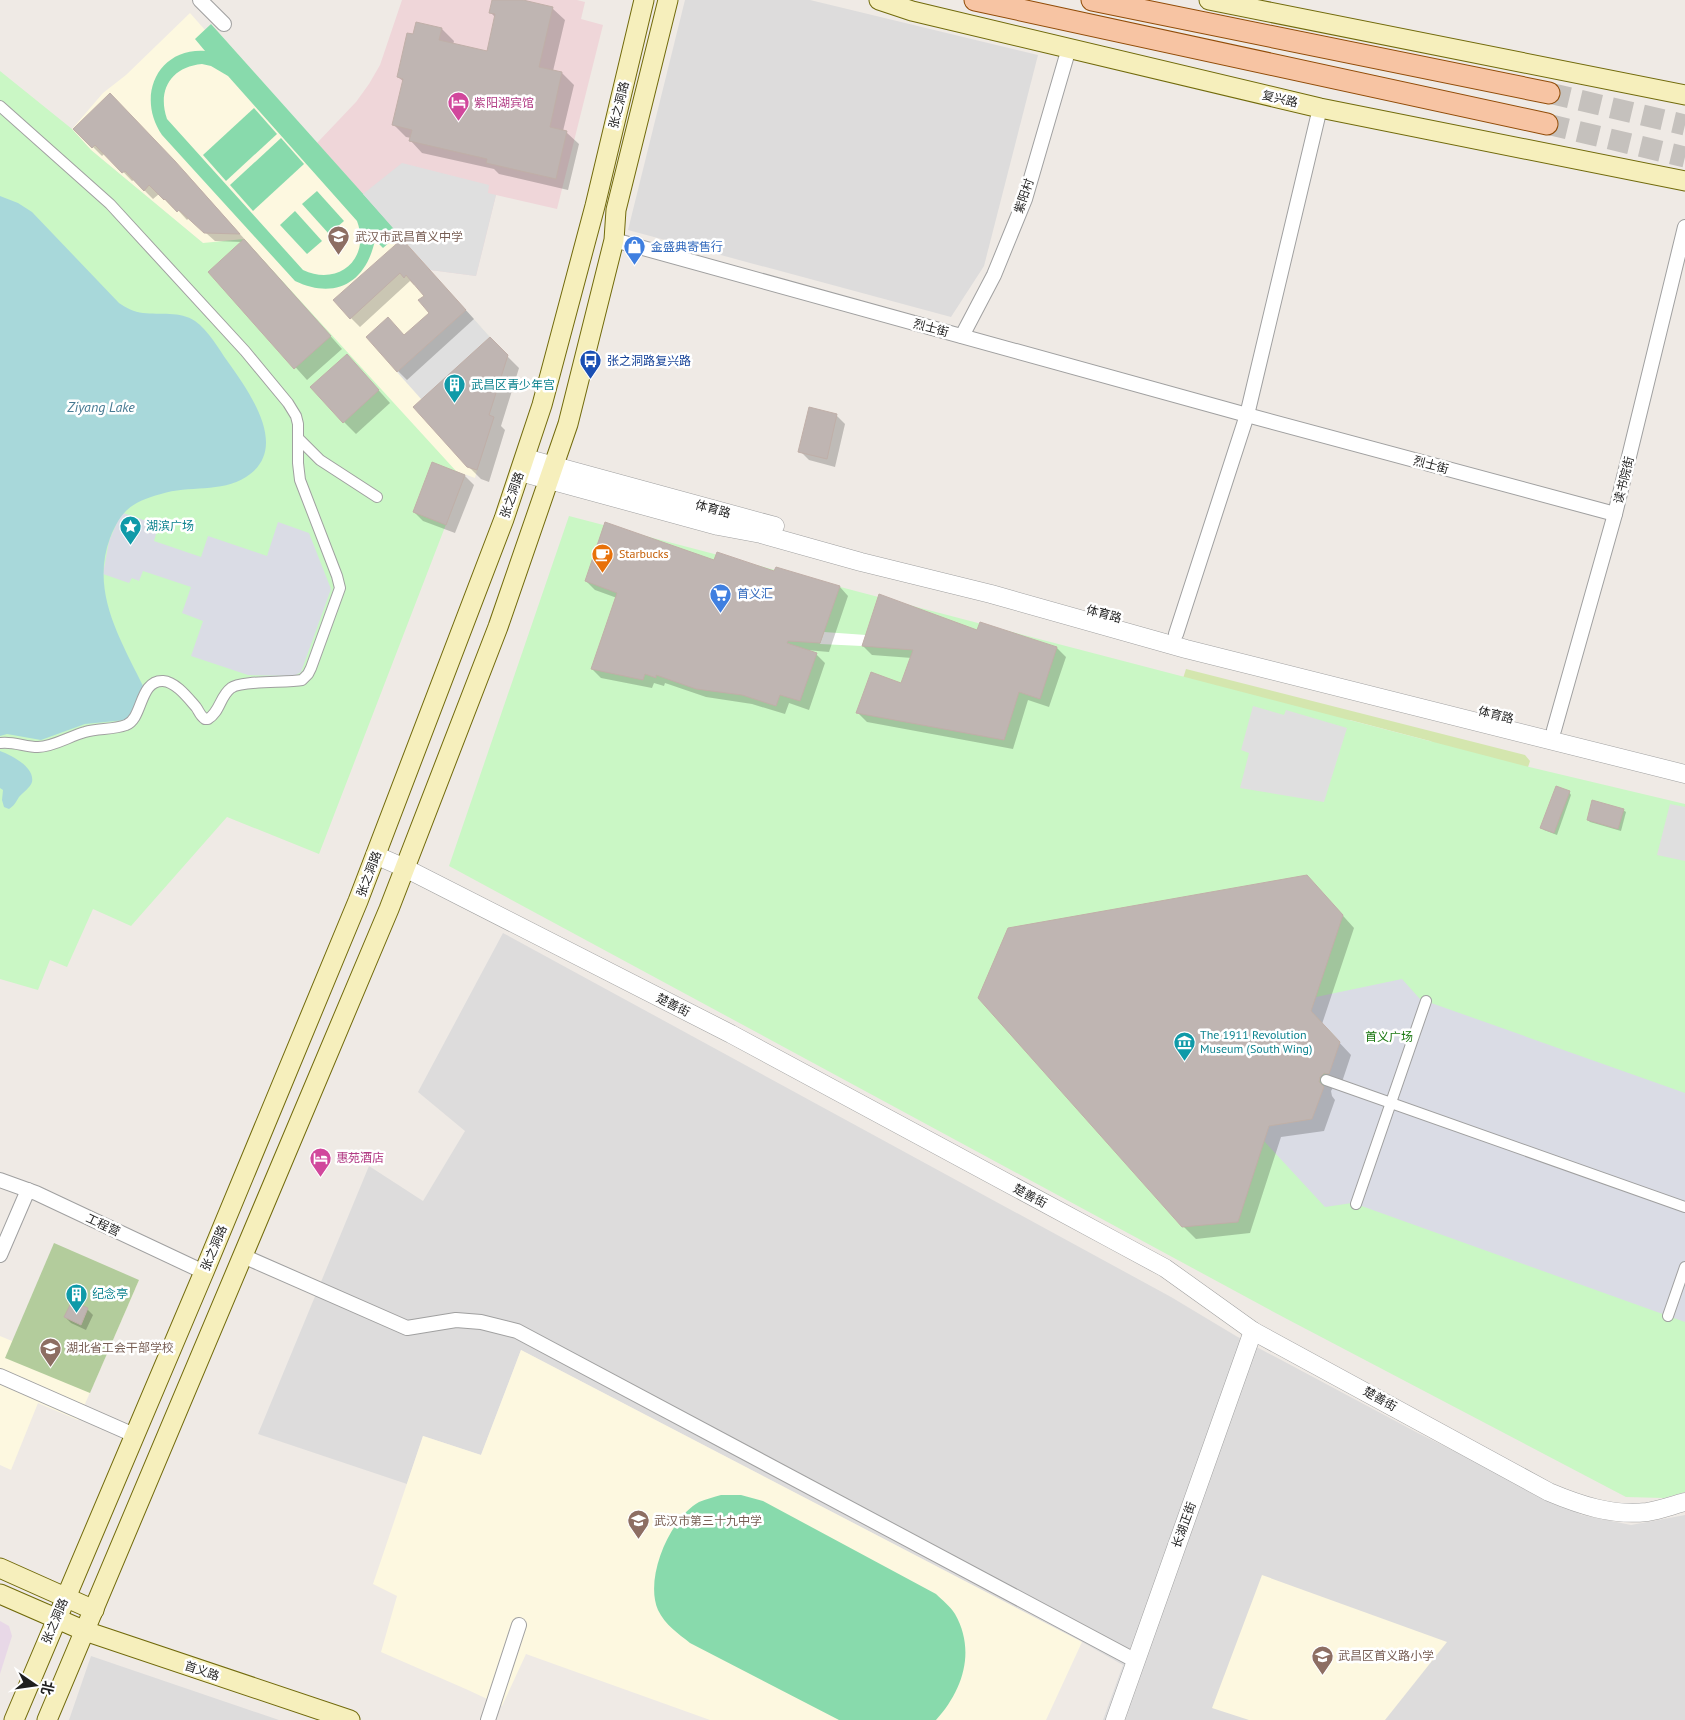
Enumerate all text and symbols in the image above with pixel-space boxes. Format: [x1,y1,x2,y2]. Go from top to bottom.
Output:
street label: 张之洞路 [605,80,632,130]
street label: 复兴路 [1261,87,1299,110]
hotel icon: 紫阳湖宾馆 [446,91,470,122]
place label: 紫阳湖宾馆 [474,95,534,110]
street label: 紫阳村 [1011,175,1037,215]
school or university icon: 武汉市武昌首义中学 [327,225,351,256]
place label: 武汉市武昌首义中学 [355,229,463,244]
shop icon: 金盛典寄售行 [623,235,647,266]
place label: 金盛典寄售行 [651,239,723,254]
street label: 烈士街 [912,316,950,339]
bus stop icon: 张之洞路复兴路 [579,349,603,380]
place label: 张之洞路复兴路 [607,353,691,368]
building icon: 武昌区青少年宫 [443,373,467,404]
place label: 武昌区青少年宫 [471,377,555,392]
water label: Ziyang Lake [66,398,135,416]
street label: 烈士街 [1412,453,1450,476]
street label: 读书院街 [1610,455,1637,505]
street label: 张之洞路 [497,470,526,520]
street label: 体育路 [694,497,732,520]
place icon: 湖滨广场 [118,514,142,545]
place label: 湖滨广场 [146,518,194,533]
cafe icon: Starbucks [591,542,615,573]
place label: Starbucks [619,546,669,561]
supermarket icon: 首义汇 [709,582,733,613]
place label: 首义汇 [737,586,773,601]
street label: 体育路 [1085,602,1123,625]
street label: 体育路 [1477,703,1515,726]
street label: 张之洞路 [353,849,384,899]
street label: 楚善街 [654,990,693,1019]
place label: The 1911 Revolution Museum (South Wing) [1200,1027,1312,1056]
park label: 首义广场 [1365,1029,1413,1044]
museum icon: The 1911 Revolution Museum (South Wing) [1172,1030,1196,1061]
hotel icon: 惠苑酒店 [308,1146,332,1177]
place label: 惠苑酒店 [336,1150,384,1165]
street label: 楚善街 [1011,1180,1050,1211]
street label: 工程营 [84,1210,123,1239]
street label: 张之洞路 [197,1223,230,1273]
building icon: 纪念亭 [64,1282,88,1313]
place label: 纪念亭 [92,1286,128,1301]
school or university icon: 湖北省工会干部学校 [38,1336,62,1367]
place label: 湖北省工会干部学校 [66,1340,174,1355]
street label: 楚善街 [1361,1383,1400,1414]
street label: 长湖正街 [1168,1500,1199,1550]
school or university icon: 武汉市第三十九中学 [626,1509,650,1540]
place label: 武汉市第三十九中学 [654,1513,762,1528]
street label: 张之洞路 [38,1596,71,1646]
school or university icon: 武昌区首义路小学 [1310,1644,1334,1675]
place label: 武昌区首义路小学 [1338,1648,1434,1663]
street label: 首义路 [183,1658,222,1683]
north arrow [10,1660,60,1710]
text: 北 [37,1679,58,1697]

